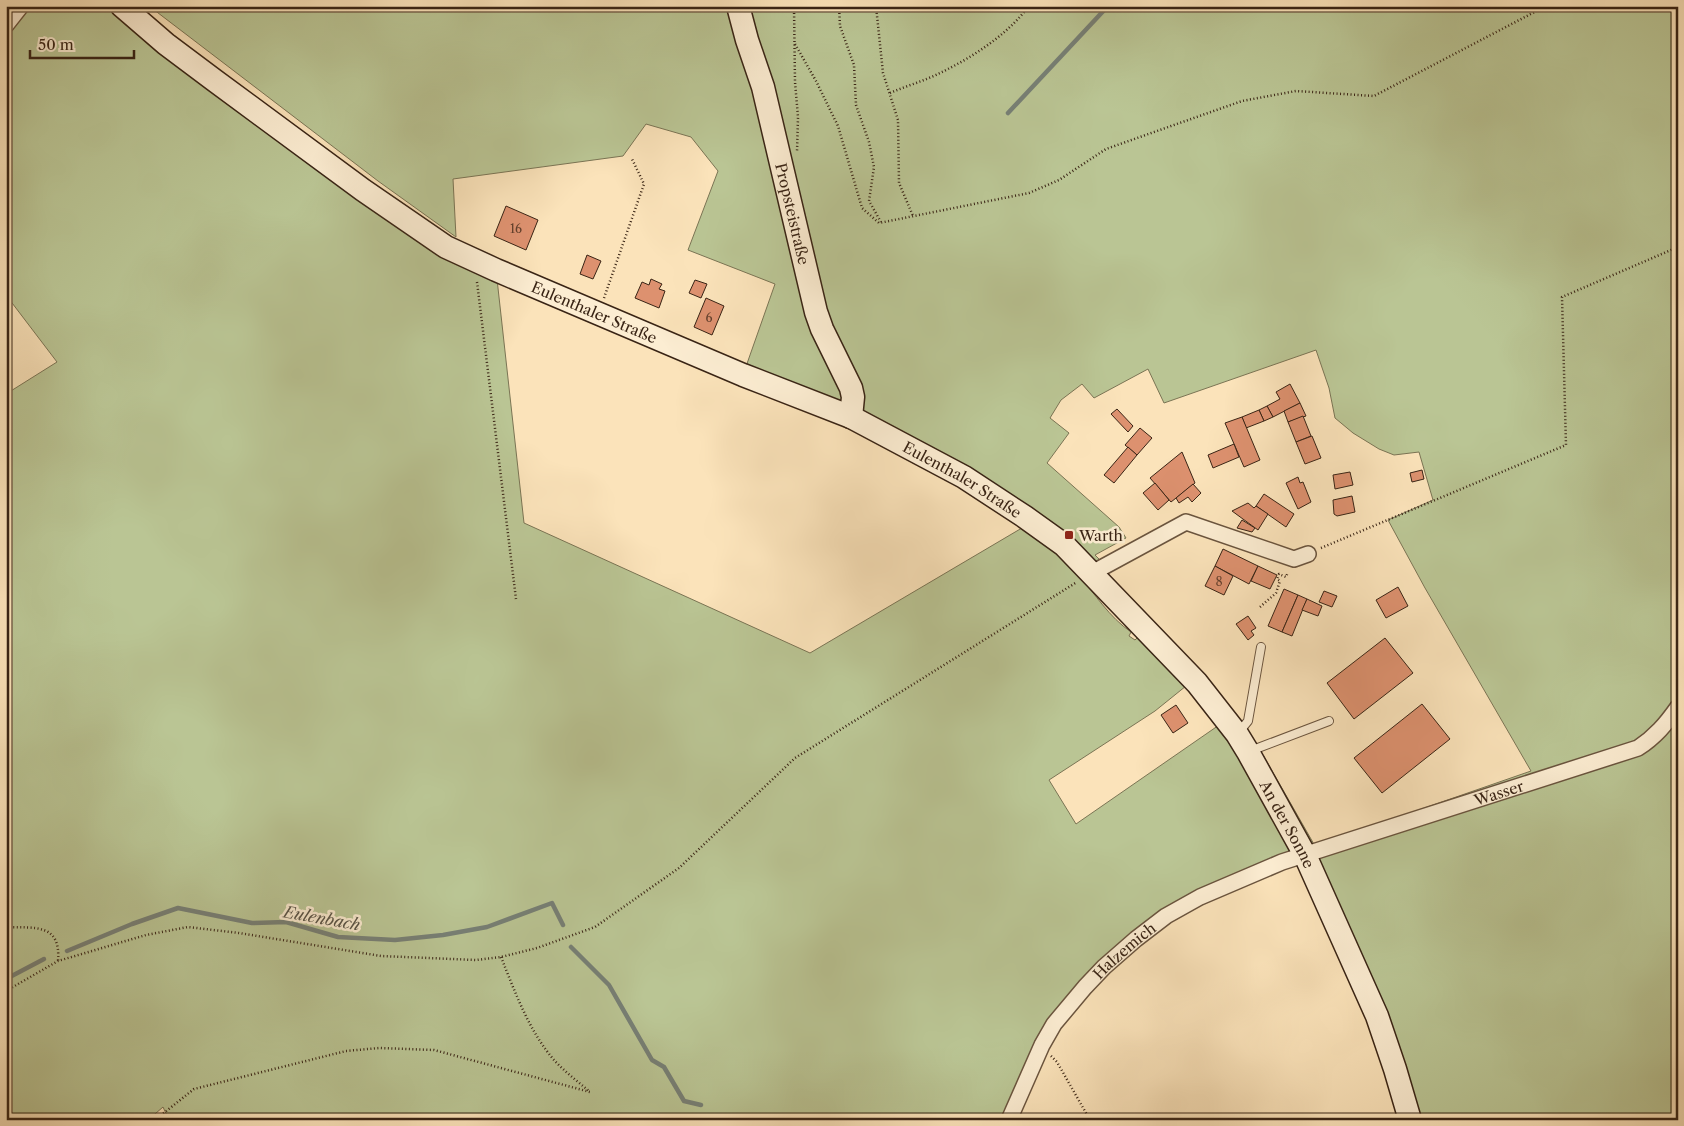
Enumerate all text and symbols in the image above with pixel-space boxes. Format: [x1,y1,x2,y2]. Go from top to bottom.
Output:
scale bar [30,28,134,60]
text: 50 m [38,35,74,54]
street label: Propsteistraße [772,161,814,267]
house number: 16 [510,221,522,236]
street label: Eulenthaler Straße [529,277,660,347]
house number: 6 [705,310,713,325]
street label: Eulenthaler Straße [900,437,1025,522]
place label: Warth [1078,526,1124,545]
marker: Warth [1063,529,1075,541]
house number: 8 [1215,574,1223,589]
street label: An der Sonne [1255,776,1319,871]
street label: Wasser [1471,776,1526,810]
water label: Eulenbach [280,901,362,935]
street label: Halzemich [1088,918,1160,983]

